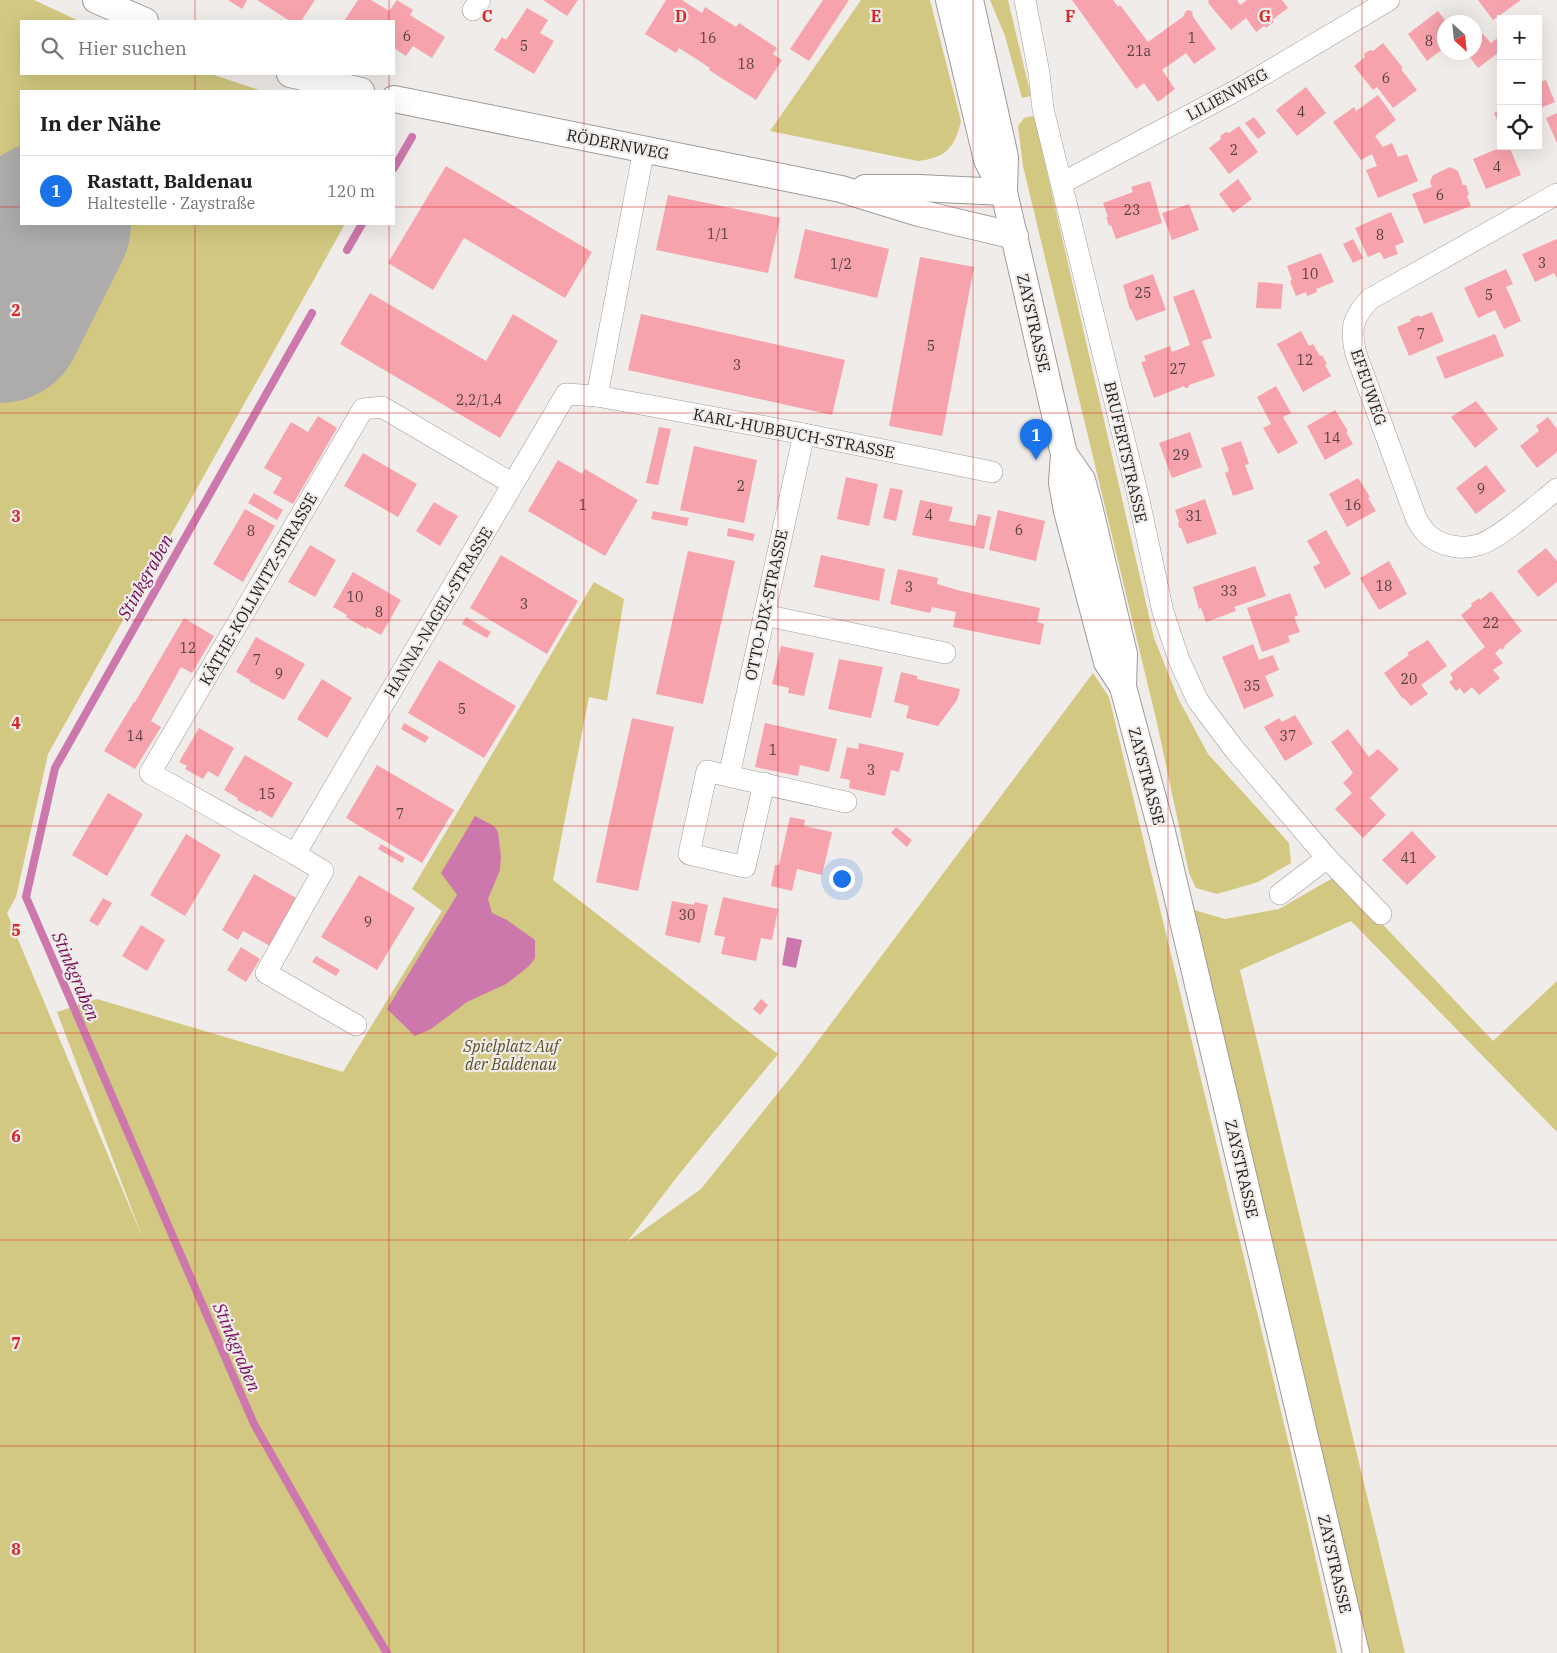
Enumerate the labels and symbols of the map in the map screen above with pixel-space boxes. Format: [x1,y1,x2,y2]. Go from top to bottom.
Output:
text: C [482,6,492,26]
text: D [675,6,687,26]
text: E [871,6,881,26]
text: F [1065,6,1075,26]
text: G [1259,6,1271,26]
north arrow [1437,15,1482,60]
house number: 6 [403,27,411,45]
house number: 16 [700,29,716,47]
house number: 1 [1188,29,1196,47]
house number: 8 [1425,32,1433,50]
house number: 5 [520,37,528,55]
house number: 21a [1127,42,1152,60]
house number: 18 [738,55,754,73]
street label: LILIENWEG [1183,63,1271,125]
house number: 6 [1382,69,1390,87]
house number: 4 [1297,103,1305,121]
street label: RÖDERNWEG [565,124,671,164]
house number: 2 [1230,141,1238,159]
house number: 4 [1493,158,1501,176]
house number: 6 [1436,186,1444,204]
house number: 23 [1124,201,1140,219]
house number: 1/1 [707,225,729,243]
house number: 8 [1376,226,1384,244]
house number: 3 [1538,254,1546,272]
house number: 1/2 [830,255,852,273]
house number: 10 [1302,265,1318,283]
street label: ZAYSTRASSE [1013,272,1055,374]
house number: 25 [1135,284,1151,302]
house number: 5 [1485,286,1493,304]
text: 2 [11,300,21,320]
house number: 7 [1417,325,1425,343]
house number: 5 [927,337,935,355]
street label: EFEUWEG [1347,346,1391,428]
house number: 12 [1297,351,1313,369]
house number: 3 [733,356,741,374]
house number: 27 [1170,360,1186,378]
street label: BRUFERTSTRASSE [1100,379,1152,525]
house number: 2,2/1,4 [456,391,502,409]
street label: KARL-HUBBUCH-STRASSE [691,404,897,462]
pin: 1 [1020,419,1052,460]
house number: 14 [1324,429,1340,447]
house number: 29 [1173,446,1189,464]
house number: 2 [737,477,745,495]
house number: 9 [1477,480,1485,498]
street label: KÄTHE-KOLLWITZ-STRASSE [195,489,321,689]
house number: 1 [579,496,587,514]
house number: 16 [1345,496,1361,514]
text: 3 [11,506,21,526]
house number: 4 [925,506,933,524]
house number: 31 [1186,507,1202,525]
house number: 6 [1015,521,1023,539]
house number: 8 [247,522,255,540]
street label: HANNA-NAGEL-STRASSE [379,523,497,701]
street label: OTTO-DIX-STRASSE [740,528,792,682]
water label: Stinkgraben [112,529,178,625]
house number: 18 [1376,577,1392,595]
house number: 3 [905,578,913,596]
house number: 33 [1221,582,1237,600]
house number: 10 [347,588,363,606]
house number: 3 [520,595,528,613]
house number: 8 [375,603,383,621]
house number: 22 [1483,614,1499,632]
house number: 12 [180,639,196,657]
house number: 7 [253,651,261,669]
house number: 9 [275,665,283,683]
house number: 20 [1401,670,1417,688]
house number: 35 [1244,677,1260,695]
house number: 5 [458,700,466,718]
text: 4 [11,713,21,733]
street label: ZAYSTRASSE [1124,725,1170,827]
house number: 14 [127,727,143,745]
house number: 37 [1280,727,1296,745]
house number: 1 [769,741,777,759]
house number: 3 [867,761,875,779]
house number: 15 [259,785,275,803]
house number: 7 [396,805,404,823]
house number: 41 [1401,849,1417,867]
your location [829,866,855,892]
house number: 30 [679,906,695,924]
house number: 9 [364,913,372,931]
text: 5 [11,920,21,940]
water label: Stinkgraben [47,927,105,1025]
park label: Spielplatz Auf der Baldenau [462,1036,562,1074]
street label: ZAYSTRASSE [1221,1118,1263,1220]
text: 6 [11,1126,21,1146]
water label: Stinkgraben [208,1298,266,1396]
text: 7 [11,1333,21,1353]
street label: ZAYSTRASSE [1314,1513,1356,1615]
text: 8 [11,1539,21,1559]

